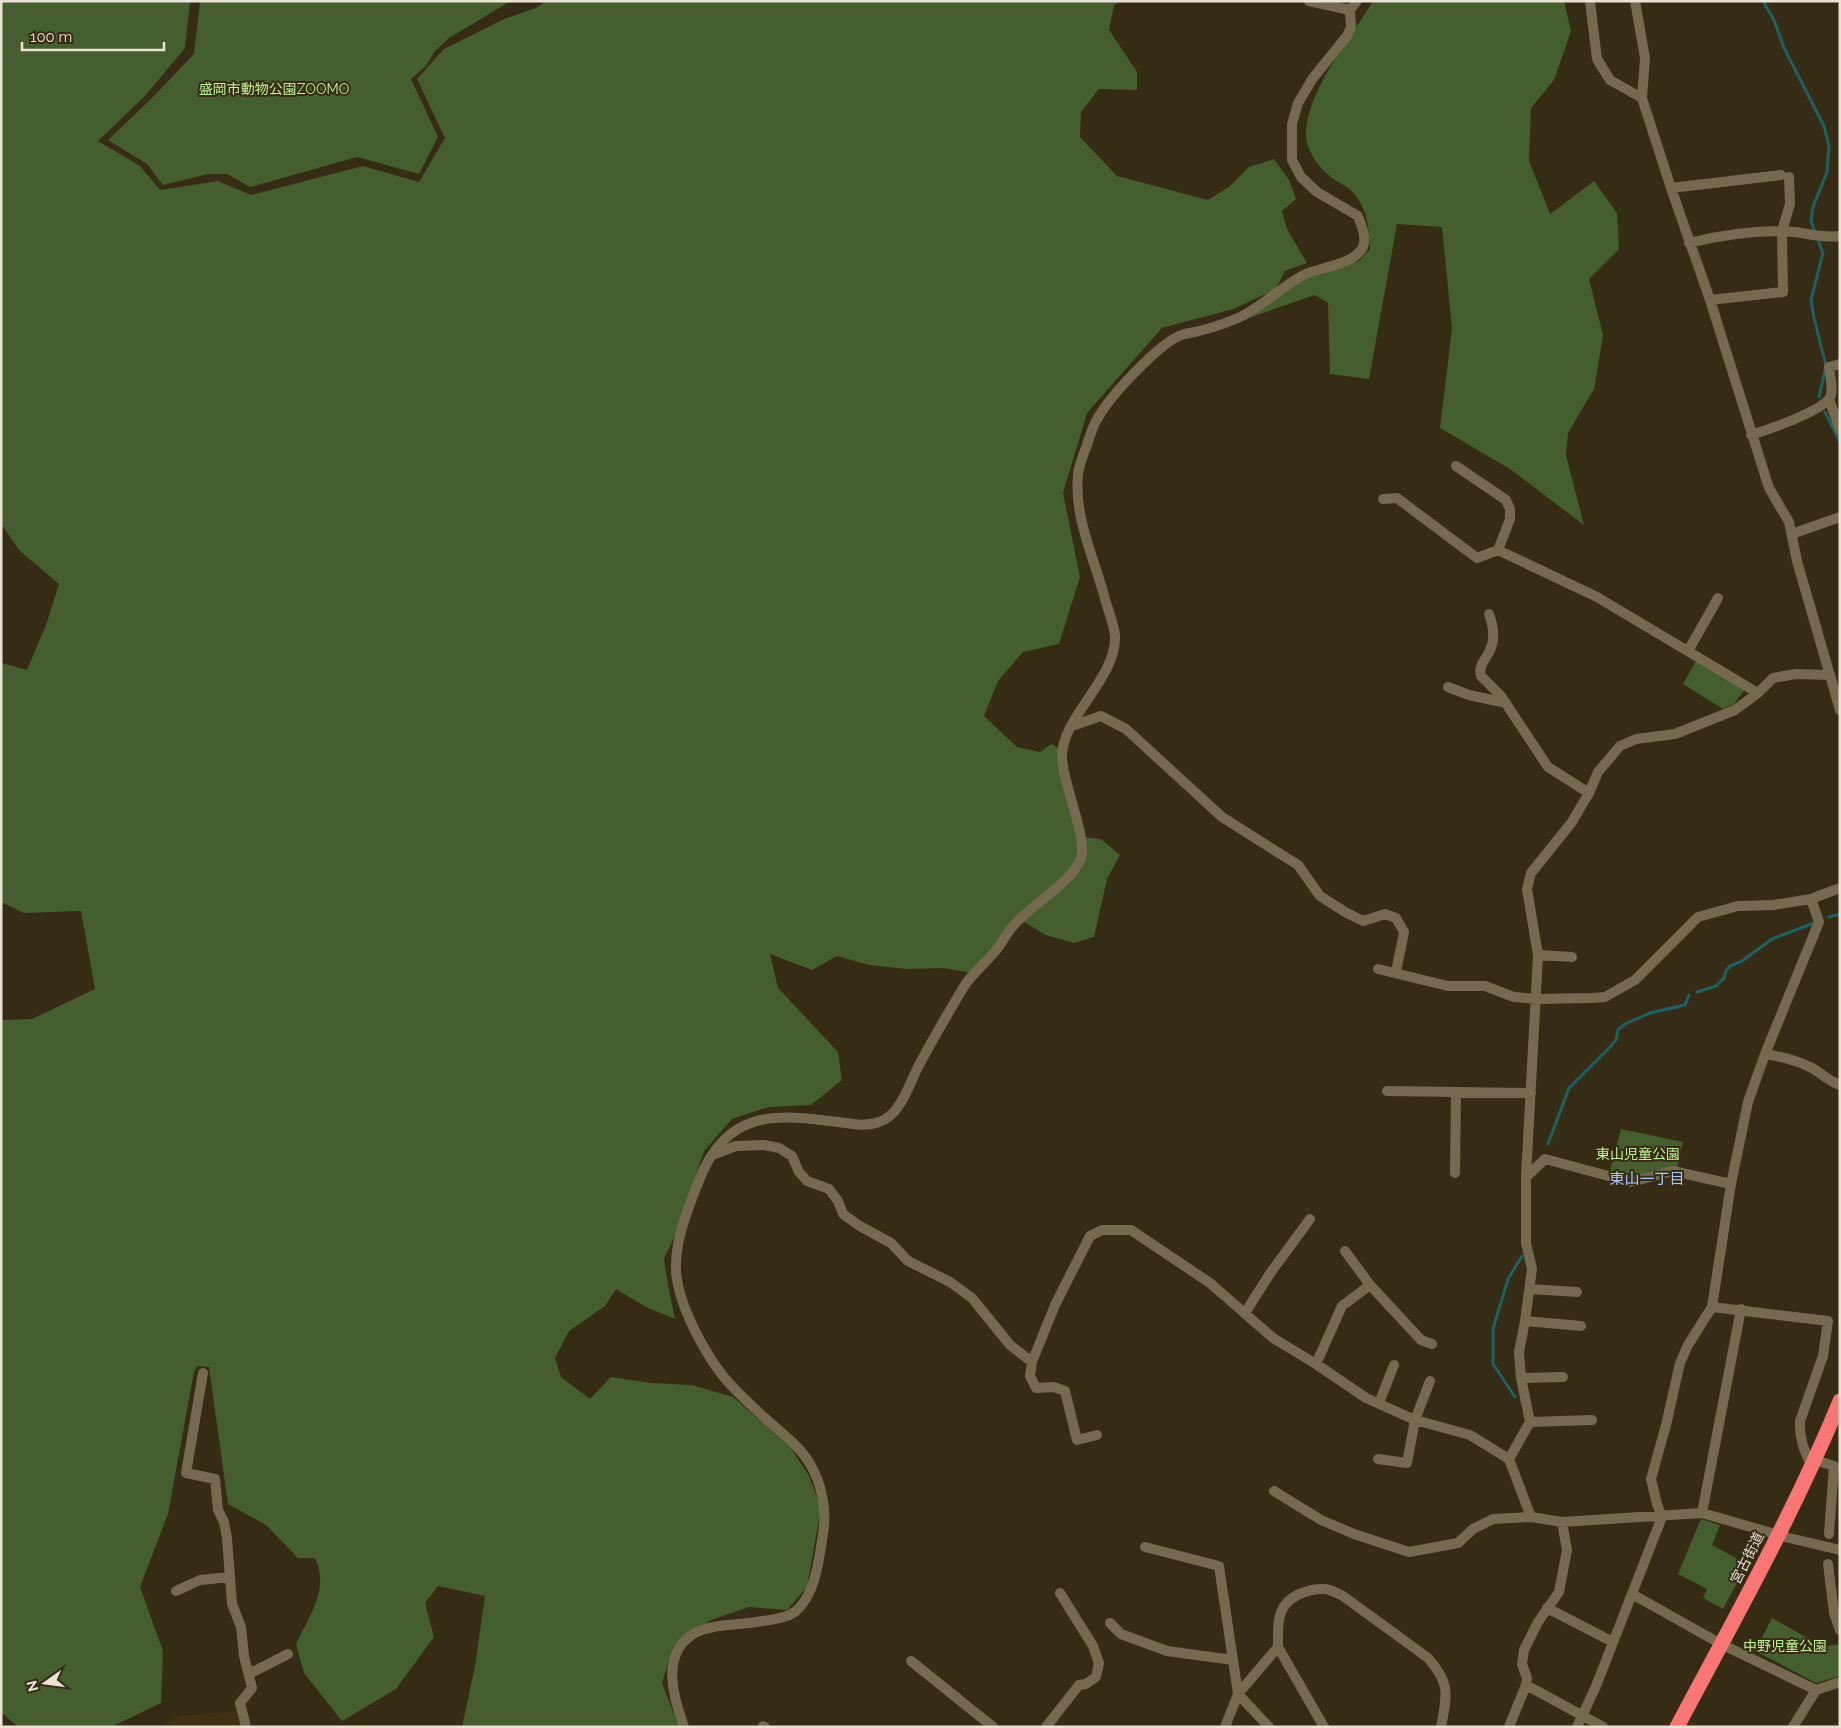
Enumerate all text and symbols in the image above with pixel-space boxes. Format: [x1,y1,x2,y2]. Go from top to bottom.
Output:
scale bar [22,20,165,52]
text: 100 m [30,28,72,46]
park label: 盛岡市動物公園ZOOMO [199,81,349,97]
park label: 東山児童公園 [1596,1146,1680,1162]
district label: 東山一丁目 [1609,1170,1685,1188]
street label: 宮古街道 [1727,1529,1767,1587]
park label: 中野児童公園 [1743,1638,1827,1654]
north arrow [20,1658,70,1708]
text: N [23,1679,41,1693]

